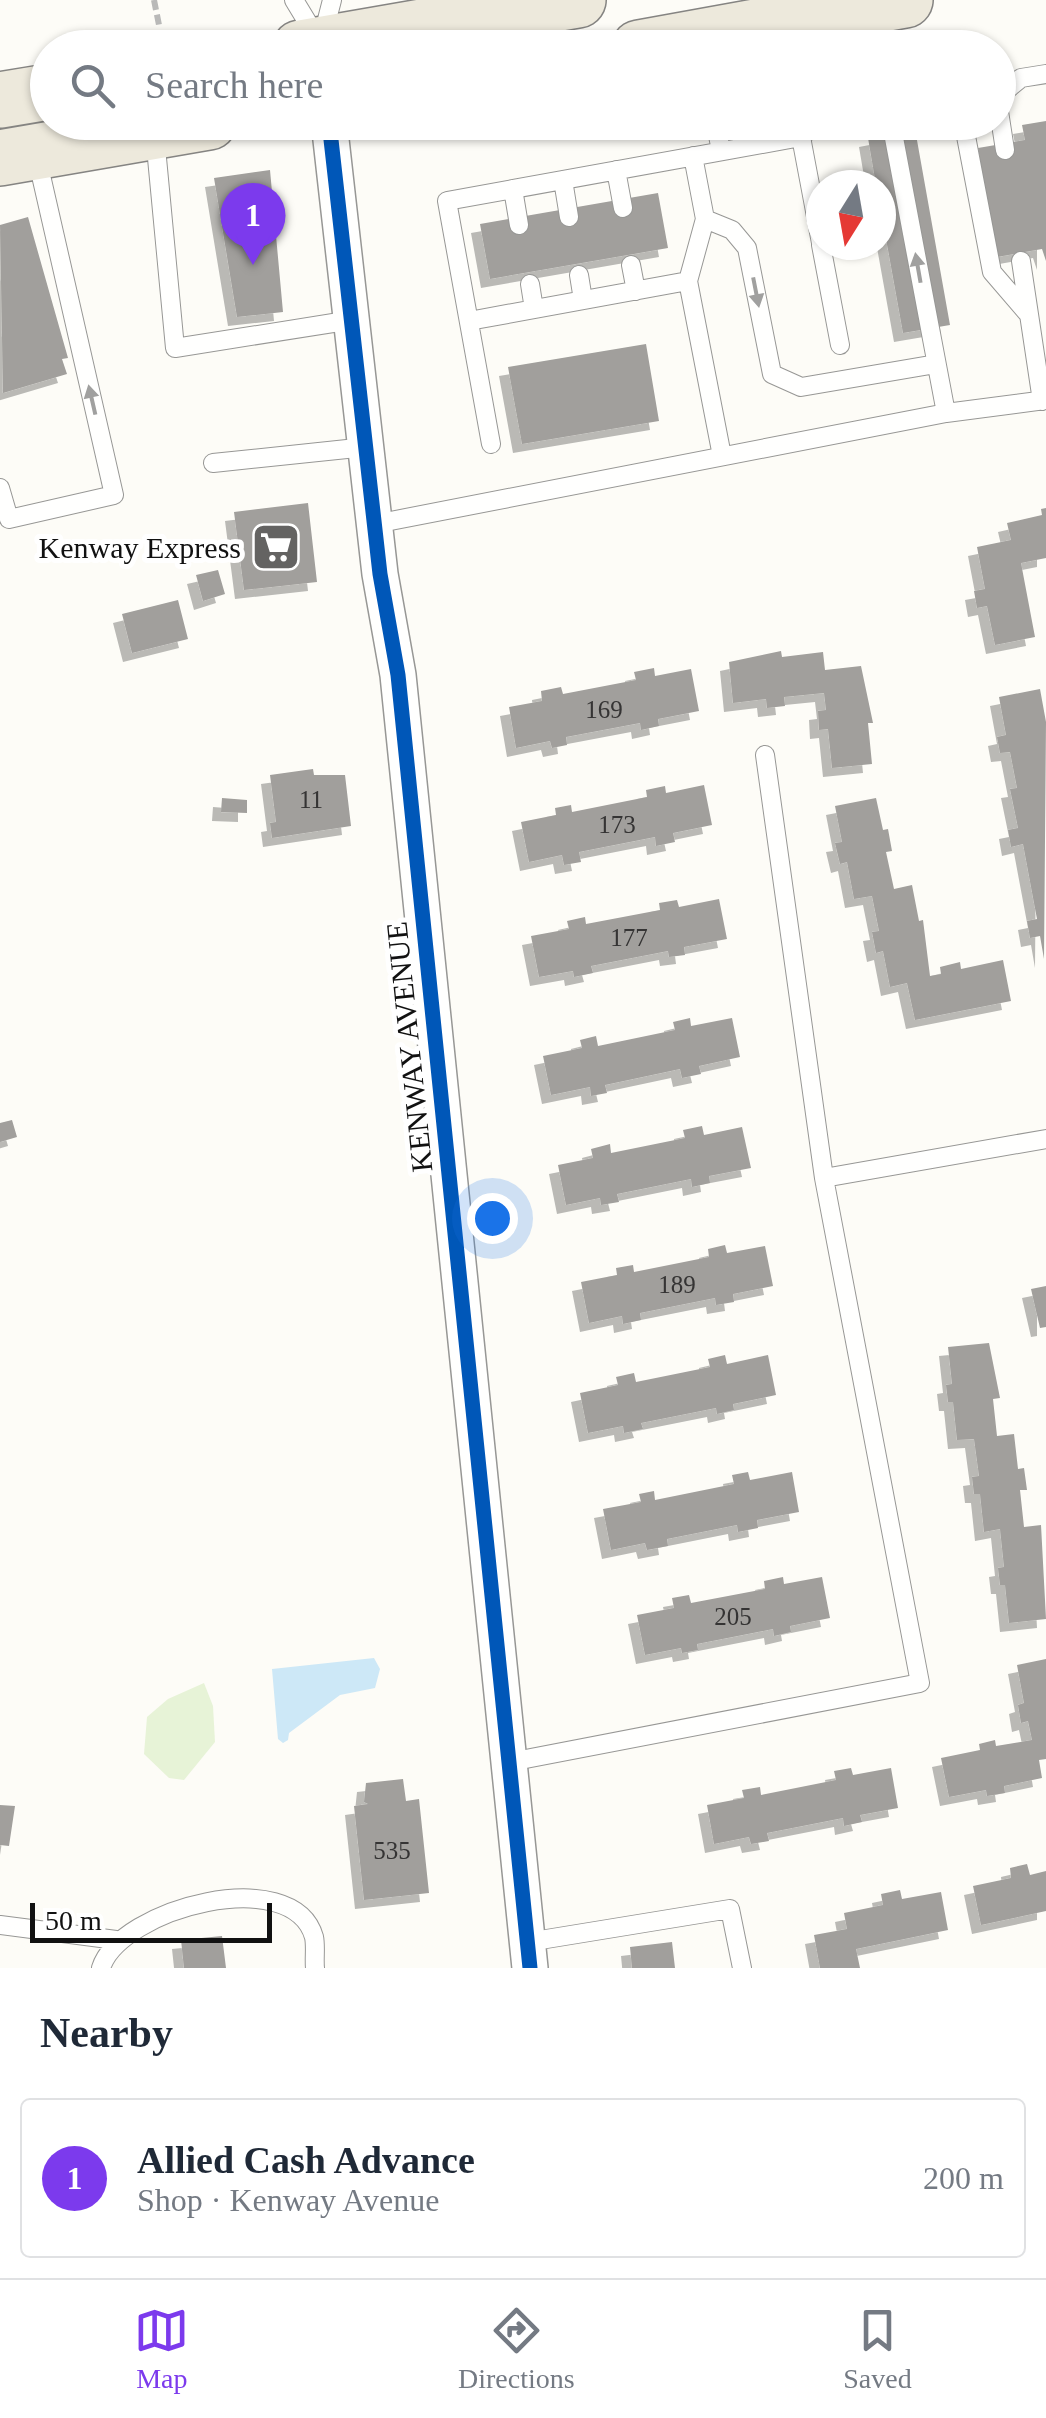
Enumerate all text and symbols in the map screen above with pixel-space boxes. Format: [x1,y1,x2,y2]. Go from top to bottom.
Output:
search box [30,30,1016,140]
icon: search [65,58,120,113]
text: Search here [145,64,323,106]
north arrow [806,170,896,260]
pin: 1 [220,182,286,265]
one-way arrow [910,252,925,284]
one-way arrow [748,277,764,308]
one-way arrow [84,384,99,415]
supermarket icon: Kenway Express [250,521,302,573]
place label: Kenway Express [39,531,241,564]
house number: 169 [585,696,623,723]
house number: 11 [299,786,323,813]
house number: 173 [598,811,636,838]
street label: KENWAY AVENUE [379,920,439,1174]
house number: 177 [610,924,648,951]
your location [467,1193,518,1244]
house number: 189 [658,1271,696,1298]
house number: 205 [714,1603,752,1630]
house number: 535 [373,1837,411,1864]
scale bar [30,1898,272,1942]
text: 50 m [45,1905,102,1936]
text: Nearby [40,2010,173,2056]
text: Allied Cash Advance [137,2139,475,2181]
text: 1 [67,2160,83,2196]
text: 200 m [923,2160,1004,2196]
text: Shop · Kenway Avenue [137,2182,439,2218]
tab: Map [134,2303,189,2395]
tab: Directions [458,2303,575,2395]
tab: Saved [843,2303,912,2395]

